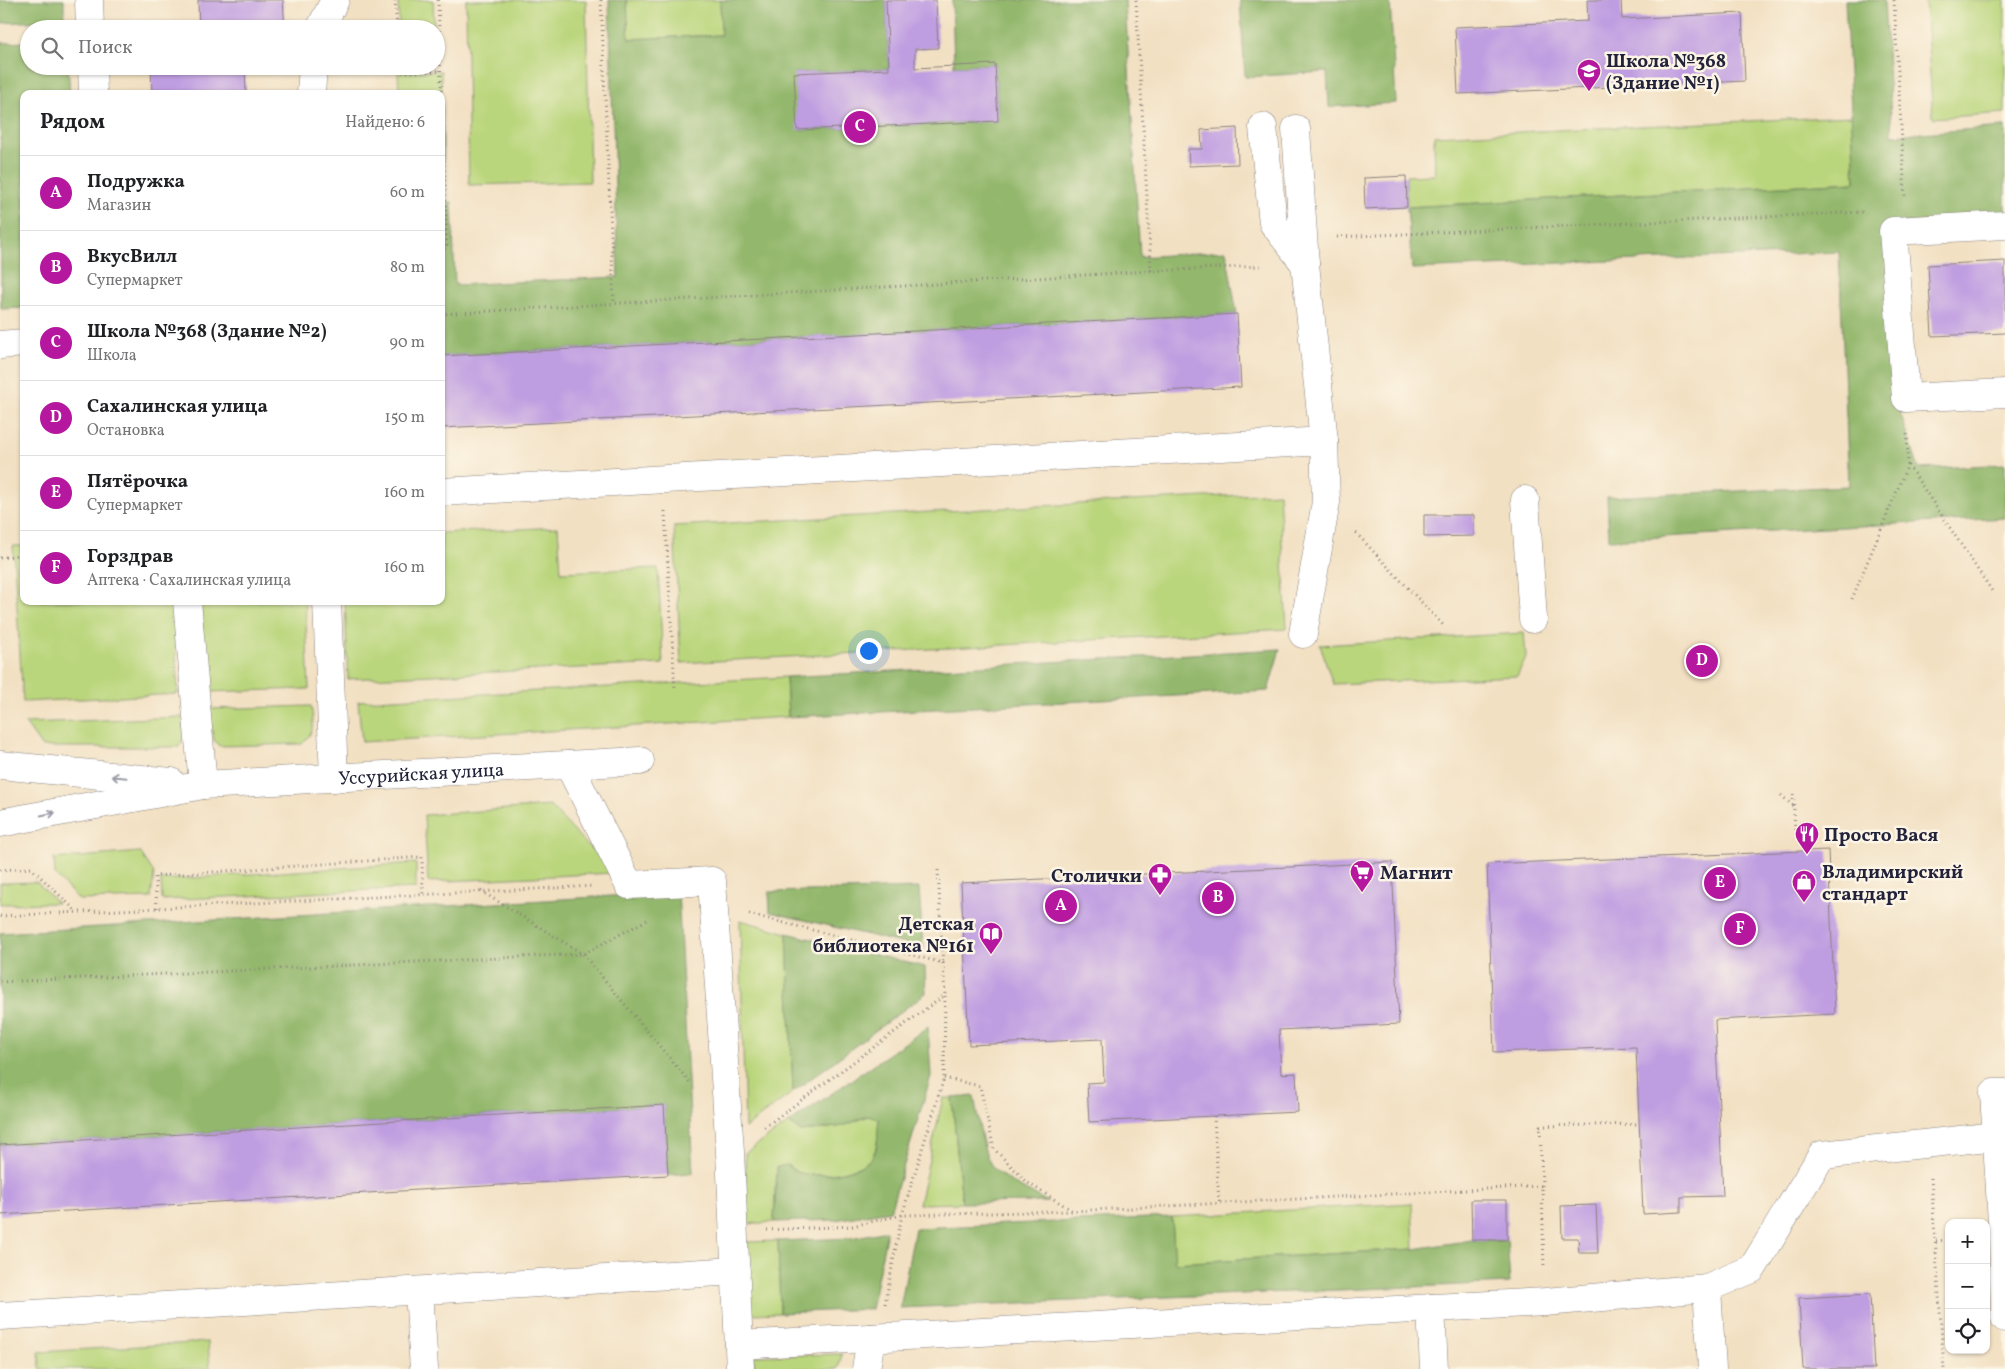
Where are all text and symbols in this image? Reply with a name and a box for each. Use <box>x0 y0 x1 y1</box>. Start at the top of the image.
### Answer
search box <box>20 20 445 75</box>
icon: search <box>38 34 66 62</box>
text: Поиск <box>78 35 132 61</box>
place label: Школа №368 (Здание №1) <box>1606 49 1726 97</box>
school or university icon: Школа №368 (Здание №1) <box>1576 58 1602 92</box>
text: Рядом <box>40 108 105 137</box>
pin: C <box>844 108 876 146</box>
text: Найдено: 6 <box>345 112 425 134</box>
text: Подружка <box>87 169 185 195</box>
text: A <box>50 182 62 204</box>
text: 60 m <box>390 182 425 204</box>
text: Магазин <box>87 195 151 217</box>
text: ВкусВилл <box>87 244 177 270</box>
text: B <box>51 257 61 279</box>
text: 80 m <box>390 257 425 279</box>
text: Супермаркет <box>87 270 183 292</box>
text: Школа №368 (Здание №2) <box>87 319 327 345</box>
text: C <box>51 332 61 354</box>
text: 90 m <box>389 332 425 354</box>
text: Школа <box>87 345 137 367</box>
text: Сахалинская улица <box>87 394 268 420</box>
text: D <box>50 407 62 429</box>
text: 150 m <box>384 407 425 429</box>
text: Остановка <box>87 420 165 442</box>
text: Пятёрочка <box>87 469 188 495</box>
text: E <box>51 482 61 504</box>
text: 160 m <box>384 482 425 504</box>
text: Супермаркет <box>87 495 183 517</box>
text: Горздрав <box>87 544 174 570</box>
text: F <box>51 557 61 579</box>
text: 160 m <box>384 557 425 579</box>
text: Аптека · Сахалинская улица <box>87 570 291 592</box>
your location <box>856 638 882 664</box>
pin: D <box>1686 642 1718 680</box>
street label: Уссурийская улица <box>338 757 505 793</box>
one-way arrow <box>112 772 128 782</box>
one-way arrow <box>40 809 56 818</box>
restaurant icon: Просто Вася <box>1794 821 1820 855</box>
place label: Просто Вася <box>1824 823 1938 849</box>
supermarket icon: Магнит <box>1349 859 1375 893</box>
place label: Владимирский стандарт <box>1822 860 1963 908</box>
place label: Магнит <box>1380 861 1453 887</box>
pharmacy icon: Столички <box>1147 862 1173 896</box>
place label: Столички <box>1051 864 1142 890</box>
pin: E <box>1704 864 1736 902</box>
shop icon: Владимирский стандарт <box>1791 869 1817 903</box>
pin: B <box>1202 879 1234 917</box>
pin: A <box>1045 887 1077 925</box>
pin: F <box>1724 910 1756 948</box>
place label: Детская библиотека №161 <box>813 912 974 960</box>
library icon: Детская библиотека №161 <box>978 921 1004 955</box>
map controls <box>1945 1219 1990 1354</box>
button: + <box>1945 1219 1990 1264</box>
button: − <box>1945 1264 1990 1309</box>
button: locate <box>1945 1309 1990 1354</box>

